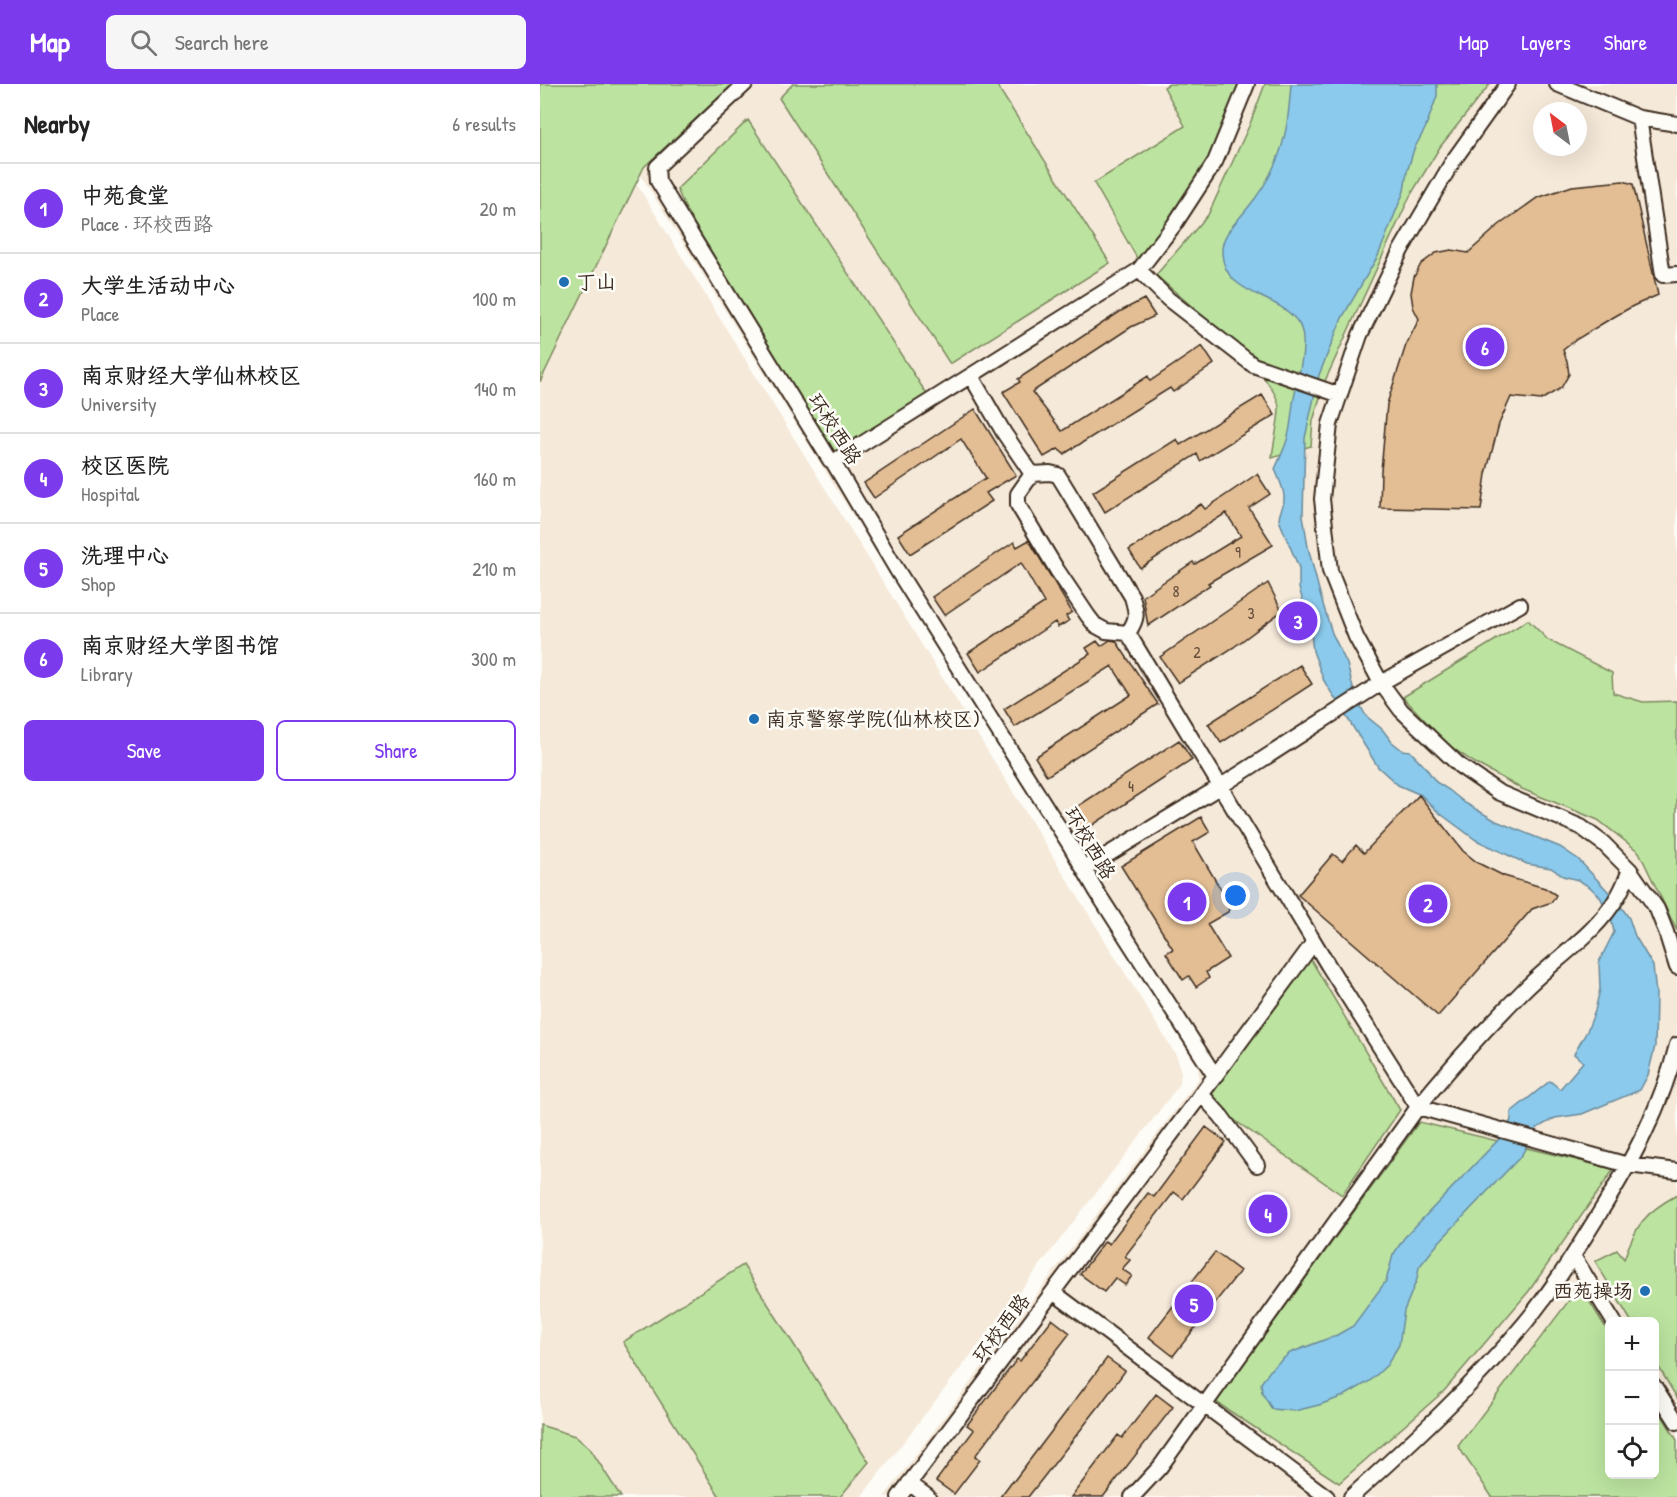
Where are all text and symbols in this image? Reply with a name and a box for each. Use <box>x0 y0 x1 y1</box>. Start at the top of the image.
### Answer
search box <box>106 15 526 69</box>
text: Map <box>30 23 70 61</box>
icon: search <box>127 26 160 59</box>
text: Search here <box>175 27 269 57</box>
text: Map <box>1459 28 1488 57</box>
text: Layers <box>1521 28 1571 57</box>
text: Share <box>1604 28 1647 57</box>
north arrow <box>1533 102 1587 156</box>
text: Nearby <box>24 106 90 141</box>
text: 6 results <box>452 110 516 137</box>
text: 中苑食堂 <box>81 180 169 210</box>
text: 1 <box>40 195 47 222</box>
text: 20 m <box>479 195 516 222</box>
text: Place · 环校西路 <box>81 210 213 237</box>
place label: 丁山 <box>576 268 616 295</box>
text: 大学生活动中心 <box>81 270 235 300</box>
marker: 丁山 <box>557 275 571 289</box>
text: 2 <box>39 285 48 312</box>
text: 100 m <box>473 285 516 312</box>
text: Place <box>81 300 120 327</box>
pin: 6 <box>1466 324 1504 370</box>
text: 南京财经大学仙林校区 <box>81 360 301 390</box>
text: 3 <box>39 375 48 402</box>
text: 140 m <box>474 375 516 402</box>
street label: 环校西路 <box>802 388 869 470</box>
text: University <box>81 390 157 417</box>
text: 校区医院 <box>81 450 169 480</box>
text: 4 <box>40 465 47 492</box>
text: 160 m <box>474 465 516 492</box>
text: Hospital <box>81 480 139 507</box>
text: 洗理中心 <box>81 540 169 570</box>
house number: 9 <box>1235 541 1241 563</box>
text: 5 <box>39 555 48 582</box>
text: 210 m <box>472 555 516 582</box>
text: Shop <box>81 570 115 597</box>
house number: 8 <box>1173 580 1180 602</box>
pin: 3 <box>1278 598 1317 644</box>
house number: 3 <box>1247 602 1255 624</box>
text: 南京财经大学图书馆 <box>81 630 279 660</box>
house number: 2 <box>1193 641 1201 663</box>
text: 6 <box>40 645 47 672</box>
text: 300 m <box>471 645 516 672</box>
text: Library <box>81 660 133 687</box>
place label: 南京警察学院(仙林校区) <box>766 705 980 732</box>
marker: 南京警察学院(仙林校区) <box>747 712 761 726</box>
button: Save <box>24 720 264 781</box>
button: Share <box>276 720 516 781</box>
house number: 4 <box>1128 775 1134 797</box>
street label: 环校西路 <box>1058 802 1123 885</box>
pin: 1 <box>1168 880 1206 924</box>
your location <box>1221 881 1250 910</box>
pin: 2 <box>1408 882 1448 926</box>
pin: 4 <box>1248 1192 1288 1236</box>
place label: 西苑操场 <box>1553 1277 1633 1304</box>
pin: 5 <box>1174 1282 1214 1326</box>
marker: 西苑操场 <box>1638 1284 1652 1298</box>
street label: 环校西路 <box>966 1287 1036 1368</box>
map controls <box>1605 1317 1659 1479</box>
button: + <box>1605 1317 1659 1371</box>
button: − <box>1605 1371 1659 1425</box>
button: locate <box>1605 1425 1659 1479</box>

